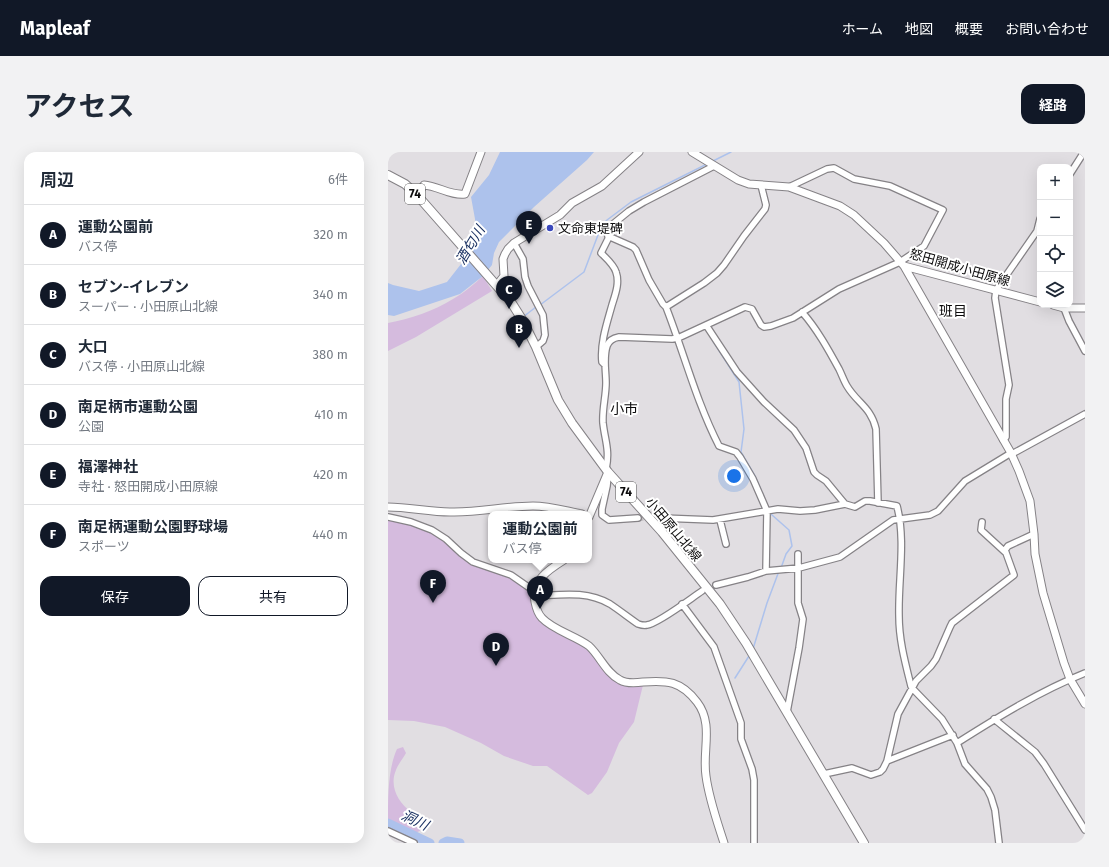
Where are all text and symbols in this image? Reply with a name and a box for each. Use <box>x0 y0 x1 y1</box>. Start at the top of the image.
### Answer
text: Mapleaf <box>20 17 90 40</box>
text: ホーム <box>841 21 883 38</box>
text: 地図 <box>905 21 933 38</box>
text: 概要 <box>955 21 983 38</box>
text: お問い合わせ <box>1005 21 1089 38</box>
button: 経路 <box>1021 84 1085 124</box>
text: アクセス <box>24 90 135 123</box>
map controls <box>1037 164 1073 308</box>
button: + <box>1037 164 1073 200</box>
text: 周辺 <box>40 170 74 191</box>
text: 6件 <box>328 172 348 187</box>
road number: 74 <box>405 184 425 204</box>
button: − <box>1037 200 1073 236</box>
pin: E <box>516 211 542 244</box>
text: 運動公園前 <box>78 218 153 236</box>
water label: 酒匂川 <box>452 221 490 268</box>
place label: 文命東堤碑 <box>558 221 623 236</box>
marker: 文命東堤碑 <box>545 223 555 233</box>
text: A <box>49 227 57 242</box>
text: 320 m <box>313 227 348 242</box>
button: locate <box>1037 236 1073 272</box>
text: バス停 <box>78 239 117 254</box>
street label: 怒田開成小田原線 <box>908 246 1012 289</box>
button: layers <box>1037 272 1073 308</box>
pin: C <box>496 276 522 309</box>
text: セブン-イレブン <box>78 278 189 296</box>
text: B <box>49 287 57 302</box>
text: 340 m <box>313 287 348 302</box>
text: スーパー · 小田原山北線 <box>78 299 218 314</box>
district label: 班目 <box>939 303 967 320</box>
pin: B <box>506 315 532 348</box>
text: 大口 <box>78 338 108 356</box>
text: C <box>49 347 57 362</box>
text: 380 m <box>313 347 348 362</box>
text: バス停 · 小田原山北線 <box>78 359 205 374</box>
text: 南足柄市運動公園 <box>78 398 198 416</box>
district label: 小市 <box>610 401 638 418</box>
text: D <box>49 407 57 422</box>
text: 410 m <box>314 407 348 422</box>
text: 公園 <box>78 419 104 434</box>
text: 福澤神社 <box>78 458 138 476</box>
your location <box>724 466 744 486</box>
text: E <box>50 467 56 482</box>
text: 420 m <box>313 467 348 482</box>
text: 寺社 · 怒田開成小田原線 <box>78 479 218 494</box>
road number: 74 <box>616 482 636 502</box>
street label: 小田原山北線 <box>643 495 704 564</box>
popup <box>488 511 592 563</box>
text: 南足柄運動公園野球場 <box>78 518 228 536</box>
text: 運動公園前 <box>502 520 578 538</box>
text: F <box>50 527 56 542</box>
text: 440 m <box>312 527 348 542</box>
text: スポーツ <box>78 539 130 554</box>
text: バス停 <box>502 541 542 556</box>
pin: F <box>420 570 446 603</box>
button: 保存 <box>40 576 190 616</box>
button: 共有 <box>198 576 348 616</box>
pin: A <box>527 576 553 609</box>
pin: D <box>483 633 509 666</box>
water label: 洞川 <box>399 807 433 835</box>

